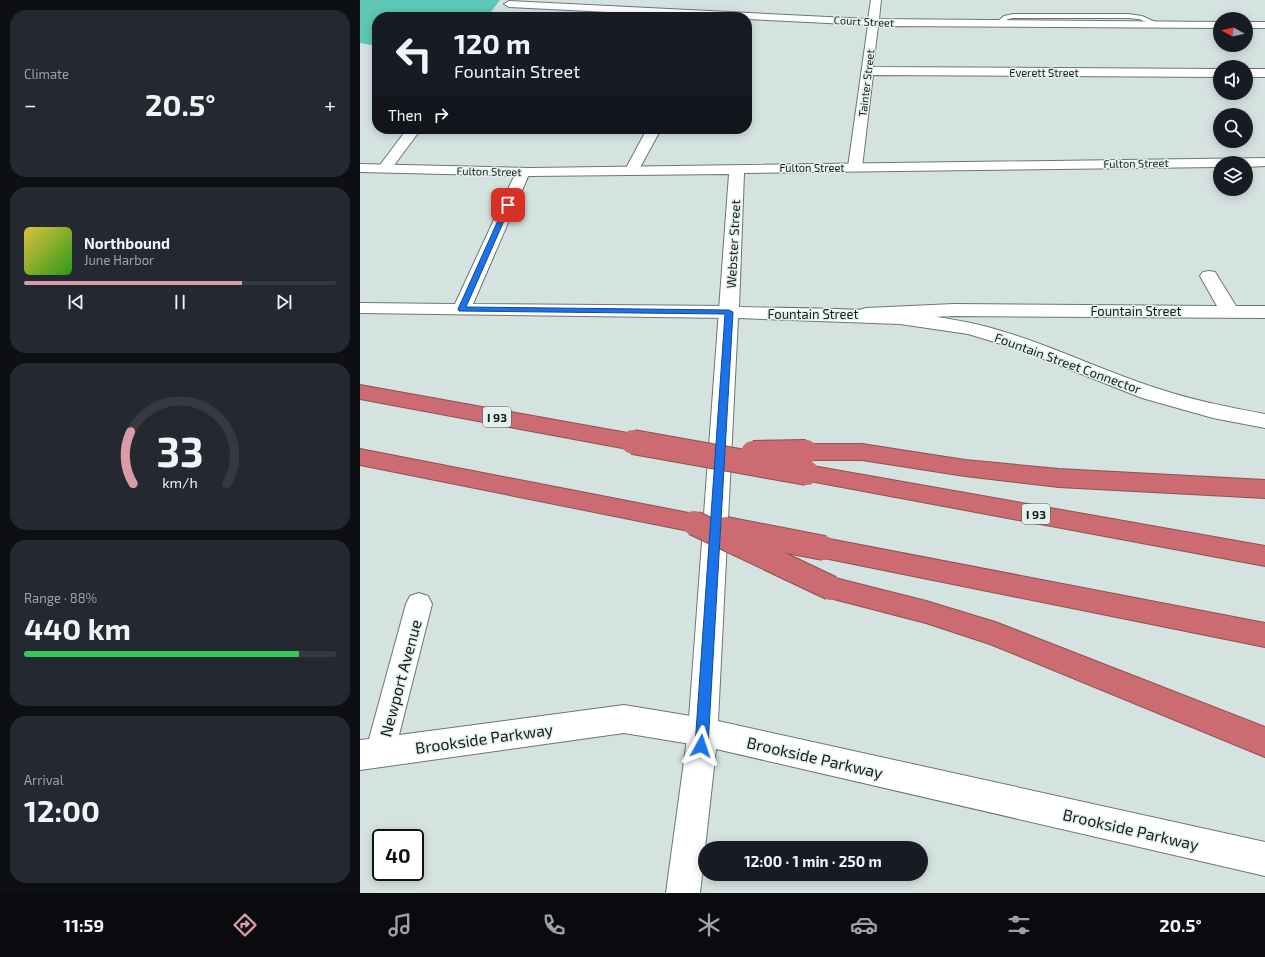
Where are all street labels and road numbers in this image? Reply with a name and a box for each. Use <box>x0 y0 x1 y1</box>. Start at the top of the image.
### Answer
street label: Court Street <box>833 13 895 29</box>
street label: Tainter Street <box>855 49 877 117</box>
street label: Everett Street <box>1009 66 1079 79</box>
street label: Fulton Street <box>1103 156 1169 170</box>
street label: Fulton Street <box>779 161 845 174</box>
street label: Fulton Street <box>456 164 522 178</box>
street label: Webster Street <box>723 199 743 289</box>
street label: Fountain Street <box>1090 303 1182 319</box>
street label: Fountain Street <box>767 306 859 322</box>
street label: Fountain Street Connector <box>993 329 1143 397</box>
road number: I 93 <box>483 407 511 427</box>
road number: I 93 <box>1022 504 1050 524</box>
street label: Newport Avenue <box>375 617 425 739</box>
street label: Brookside Parkway <box>414 719 555 757</box>
street label: Brookside Parkway <box>745 732 885 782</box>
street label: Brookside Parkway <box>1061 804 1201 854</box>

